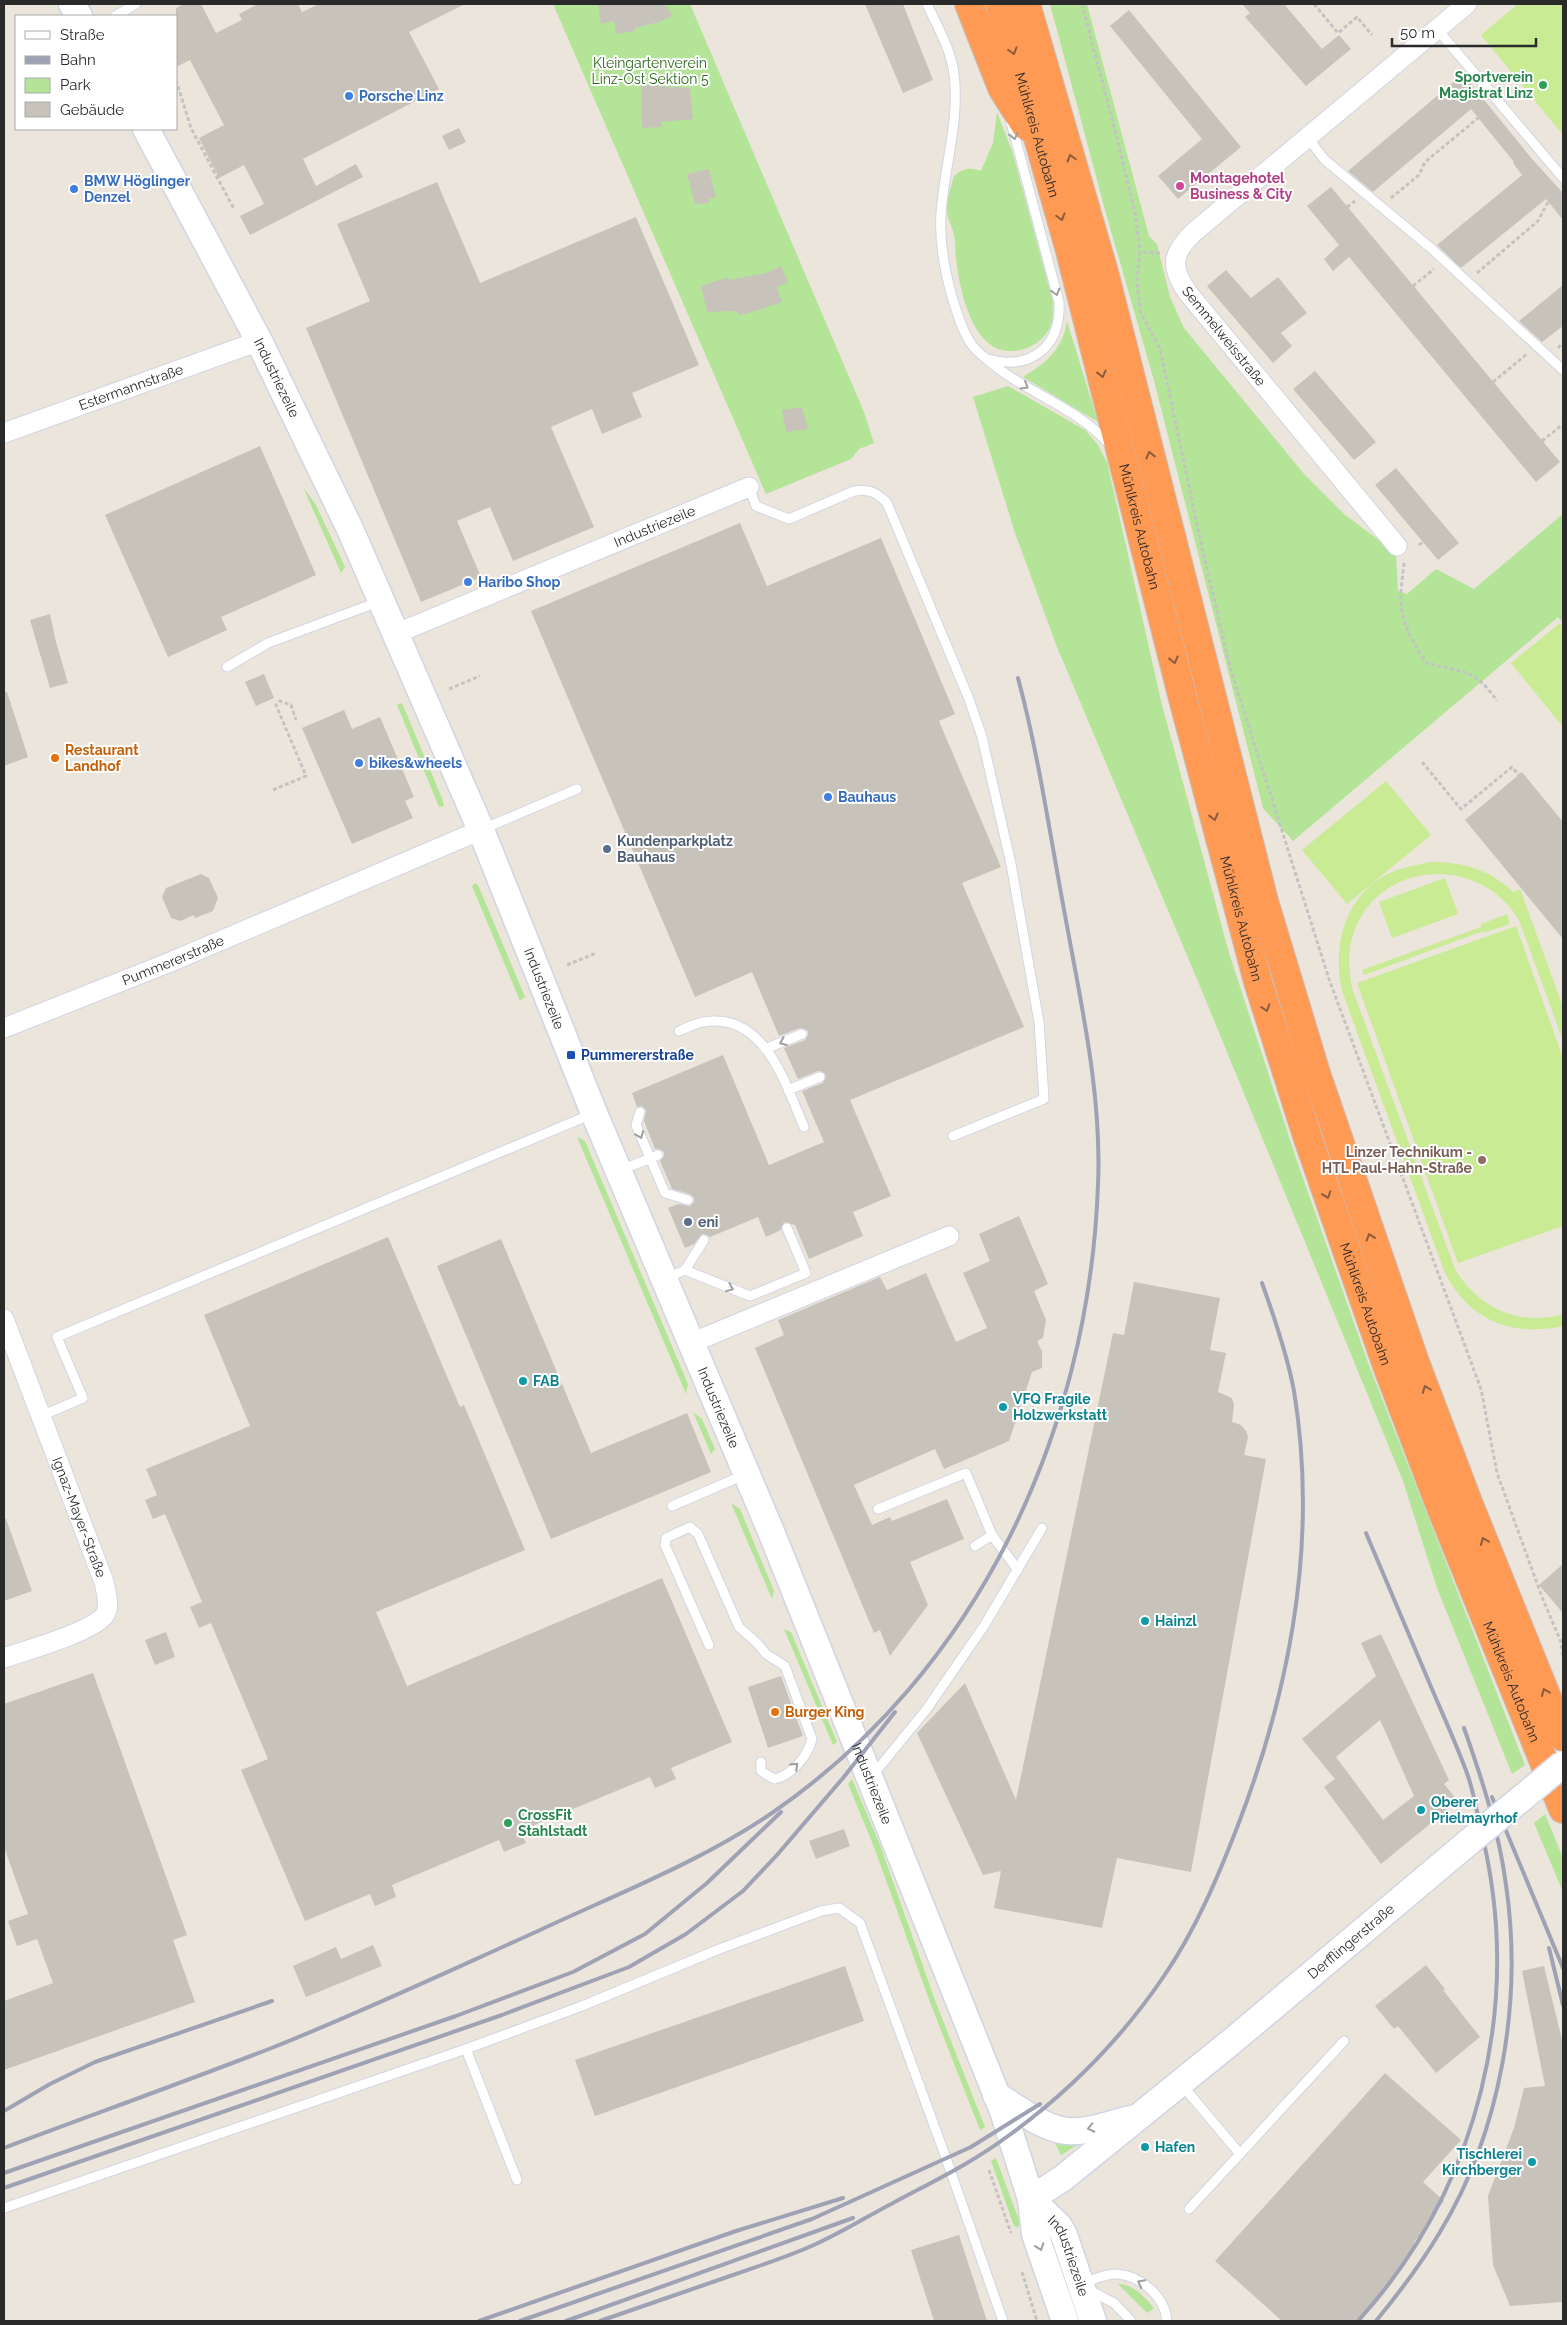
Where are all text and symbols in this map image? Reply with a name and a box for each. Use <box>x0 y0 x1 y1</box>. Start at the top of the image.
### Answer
legend <box>15 15 178 130</box>
scale bar <box>1392 15 1536 47</box>
text: 50 m <box>1400 24 1435 42</box>
text: Straße <box>60 26 105 44</box>
one-way arrow <box>1008 46 1018 54</box>
text: Bahn <box>60 51 96 69</box>
park label: Kleingartenverein Linz-Ost Sektion 5 <box>591 55 709 87</box>
place label: Sportverein Magistrat Linz <box>1439 69 1533 101</box>
street label: Mühlkreis Autobahn <box>1012 71 1062 199</box>
text: Park <box>60 76 91 94</box>
marker: Sportverein Magistrat Linz <box>1537 79 1549 91</box>
place label: Porsche Linz <box>359 88 444 104</box>
marker: Porsche Linz <box>343 90 355 102</box>
text: Gebäude <box>60 101 124 119</box>
one-way arrow <box>1009 131 1019 139</box>
one-way arrow <box>1066 154 1076 162</box>
place label: Montagehotel Business & City <box>1190 170 1293 202</box>
place label: BMW Höglinger Denzel <box>84 173 191 205</box>
marker: Montagehotel Business & City <box>1174 180 1186 192</box>
marker: BMW Höglinger Denzel <box>68 183 80 195</box>
one-way arrow <box>1055 212 1066 221</box>
street label: Semmelweisstraße <box>1179 283 1269 389</box>
one-way arrow <box>1051 288 1061 296</box>
street label: Industriezeile <box>251 335 303 420</box>
street label: Estermannstraße <box>77 361 185 413</box>
one-way arrow <box>1096 370 1107 379</box>
one-way arrow <box>1020 380 1029 390</box>
one-way arrow <box>1145 452 1155 460</box>
street label: Mühlkreis Autobahn <box>1116 462 1163 591</box>
street label: Industriezeile <box>612 502 697 550</box>
place label: Haribo Shop <box>478 574 561 590</box>
marker: Haribo Shop <box>462 576 474 588</box>
one-way arrow <box>1168 655 1179 664</box>
place label: Restaurant Landhof <box>65 742 139 774</box>
marker: Restaurant Landhof <box>49 752 61 764</box>
place label: bikes&wheels <box>369 755 462 771</box>
marker: bikes&wheels <box>353 757 365 769</box>
place label: Bauhaus <box>838 789 896 805</box>
marker: Bauhaus <box>822 791 834 803</box>
one-way arrow <box>1208 813 1219 822</box>
place label: Kundenparkplatz Bauhaus <box>617 833 733 865</box>
marker: Kundenparkplatz Bauhaus <box>601 843 613 855</box>
street label: Mühlkreis Autobahn <box>1217 854 1265 983</box>
street label: Pummererstraße <box>120 932 226 988</box>
street label: Industriezeile <box>521 945 568 1032</box>
one-way arrow <box>1261 1003 1271 1011</box>
one-way arrow <box>779 1035 788 1046</box>
place label: Pummererstraße <box>581 1047 694 1063</box>
marker: Pummererstraße <box>565 1049 577 1061</box>
one-way arrow <box>635 1131 645 1139</box>
place label: Linzer Technikum - HTL Paul-Hahn-Straße <box>1322 1144 1473 1176</box>
marker: Linzer Technikum - HTL Paul-Hahn-Straße <box>1476 1154 1488 1166</box>
one-way arrow <box>1321 1191 1331 1199</box>
place label: eni <box>698 1214 718 1230</box>
marker: eni <box>682 1216 694 1228</box>
one-way arrow <box>1366 1233 1376 1241</box>
street label: Mühlkreis Autobahn <box>1337 1240 1394 1368</box>
one-way arrow <box>725 1282 734 1293</box>
street label: Industriezeile <box>694 1365 743 1451</box>
place label: FAB <box>533 1373 560 1389</box>
marker: FAB <box>517 1375 529 1387</box>
one-way arrow <box>1422 1386 1432 1394</box>
place label: VFQ Fragile Holzwerkstatt <box>1013 1391 1108 1423</box>
marker: VFQ Fragile Holzwerkstatt <box>997 1401 1009 1413</box>
street label: Ignaz-Mayer-Straße <box>49 1455 109 1580</box>
one-way arrow <box>1479 1537 1490 1546</box>
place label: Hainzl <box>1155 1613 1197 1629</box>
marker: Hainzl <box>1139 1615 1151 1627</box>
street label: Mühlkreis Autobahn <box>1480 1619 1543 1745</box>
one-way arrow <box>1540 1688 1551 1697</box>
place label: Burger King <box>785 1704 865 1720</box>
marker: Burger King <box>769 1706 781 1718</box>
street label: Industriezeile <box>848 1741 895 1827</box>
one-way arrow <box>789 1763 798 1772</box>
place label: Oberer Prielmayrhof <box>1431 1794 1518 1826</box>
marker: Oberer Prielmayrhof <box>1415 1804 1427 1816</box>
place label: CrossFit Stahlstadt <box>518 1807 588 1839</box>
marker: CrossFit Stahlstadt <box>502 1817 514 1829</box>
street label: Derfflingerstraße <box>1305 1900 1397 1982</box>
one-way arrow <box>1086 2122 1095 2133</box>
place label: Hafen <box>1155 2139 1195 2155</box>
marker: Hafen <box>1139 2141 1151 2153</box>
place label: Tischlerei Kirchberger <box>1442 2146 1523 2178</box>
marker: Tischlerei Kirchberger <box>1526 2156 1538 2168</box>
street label: Industriezeile <box>1045 2212 1092 2298</box>
one-way arrow <box>1034 2242 1044 2251</box>
one-way arrow <box>1137 2279 1146 2289</box>

